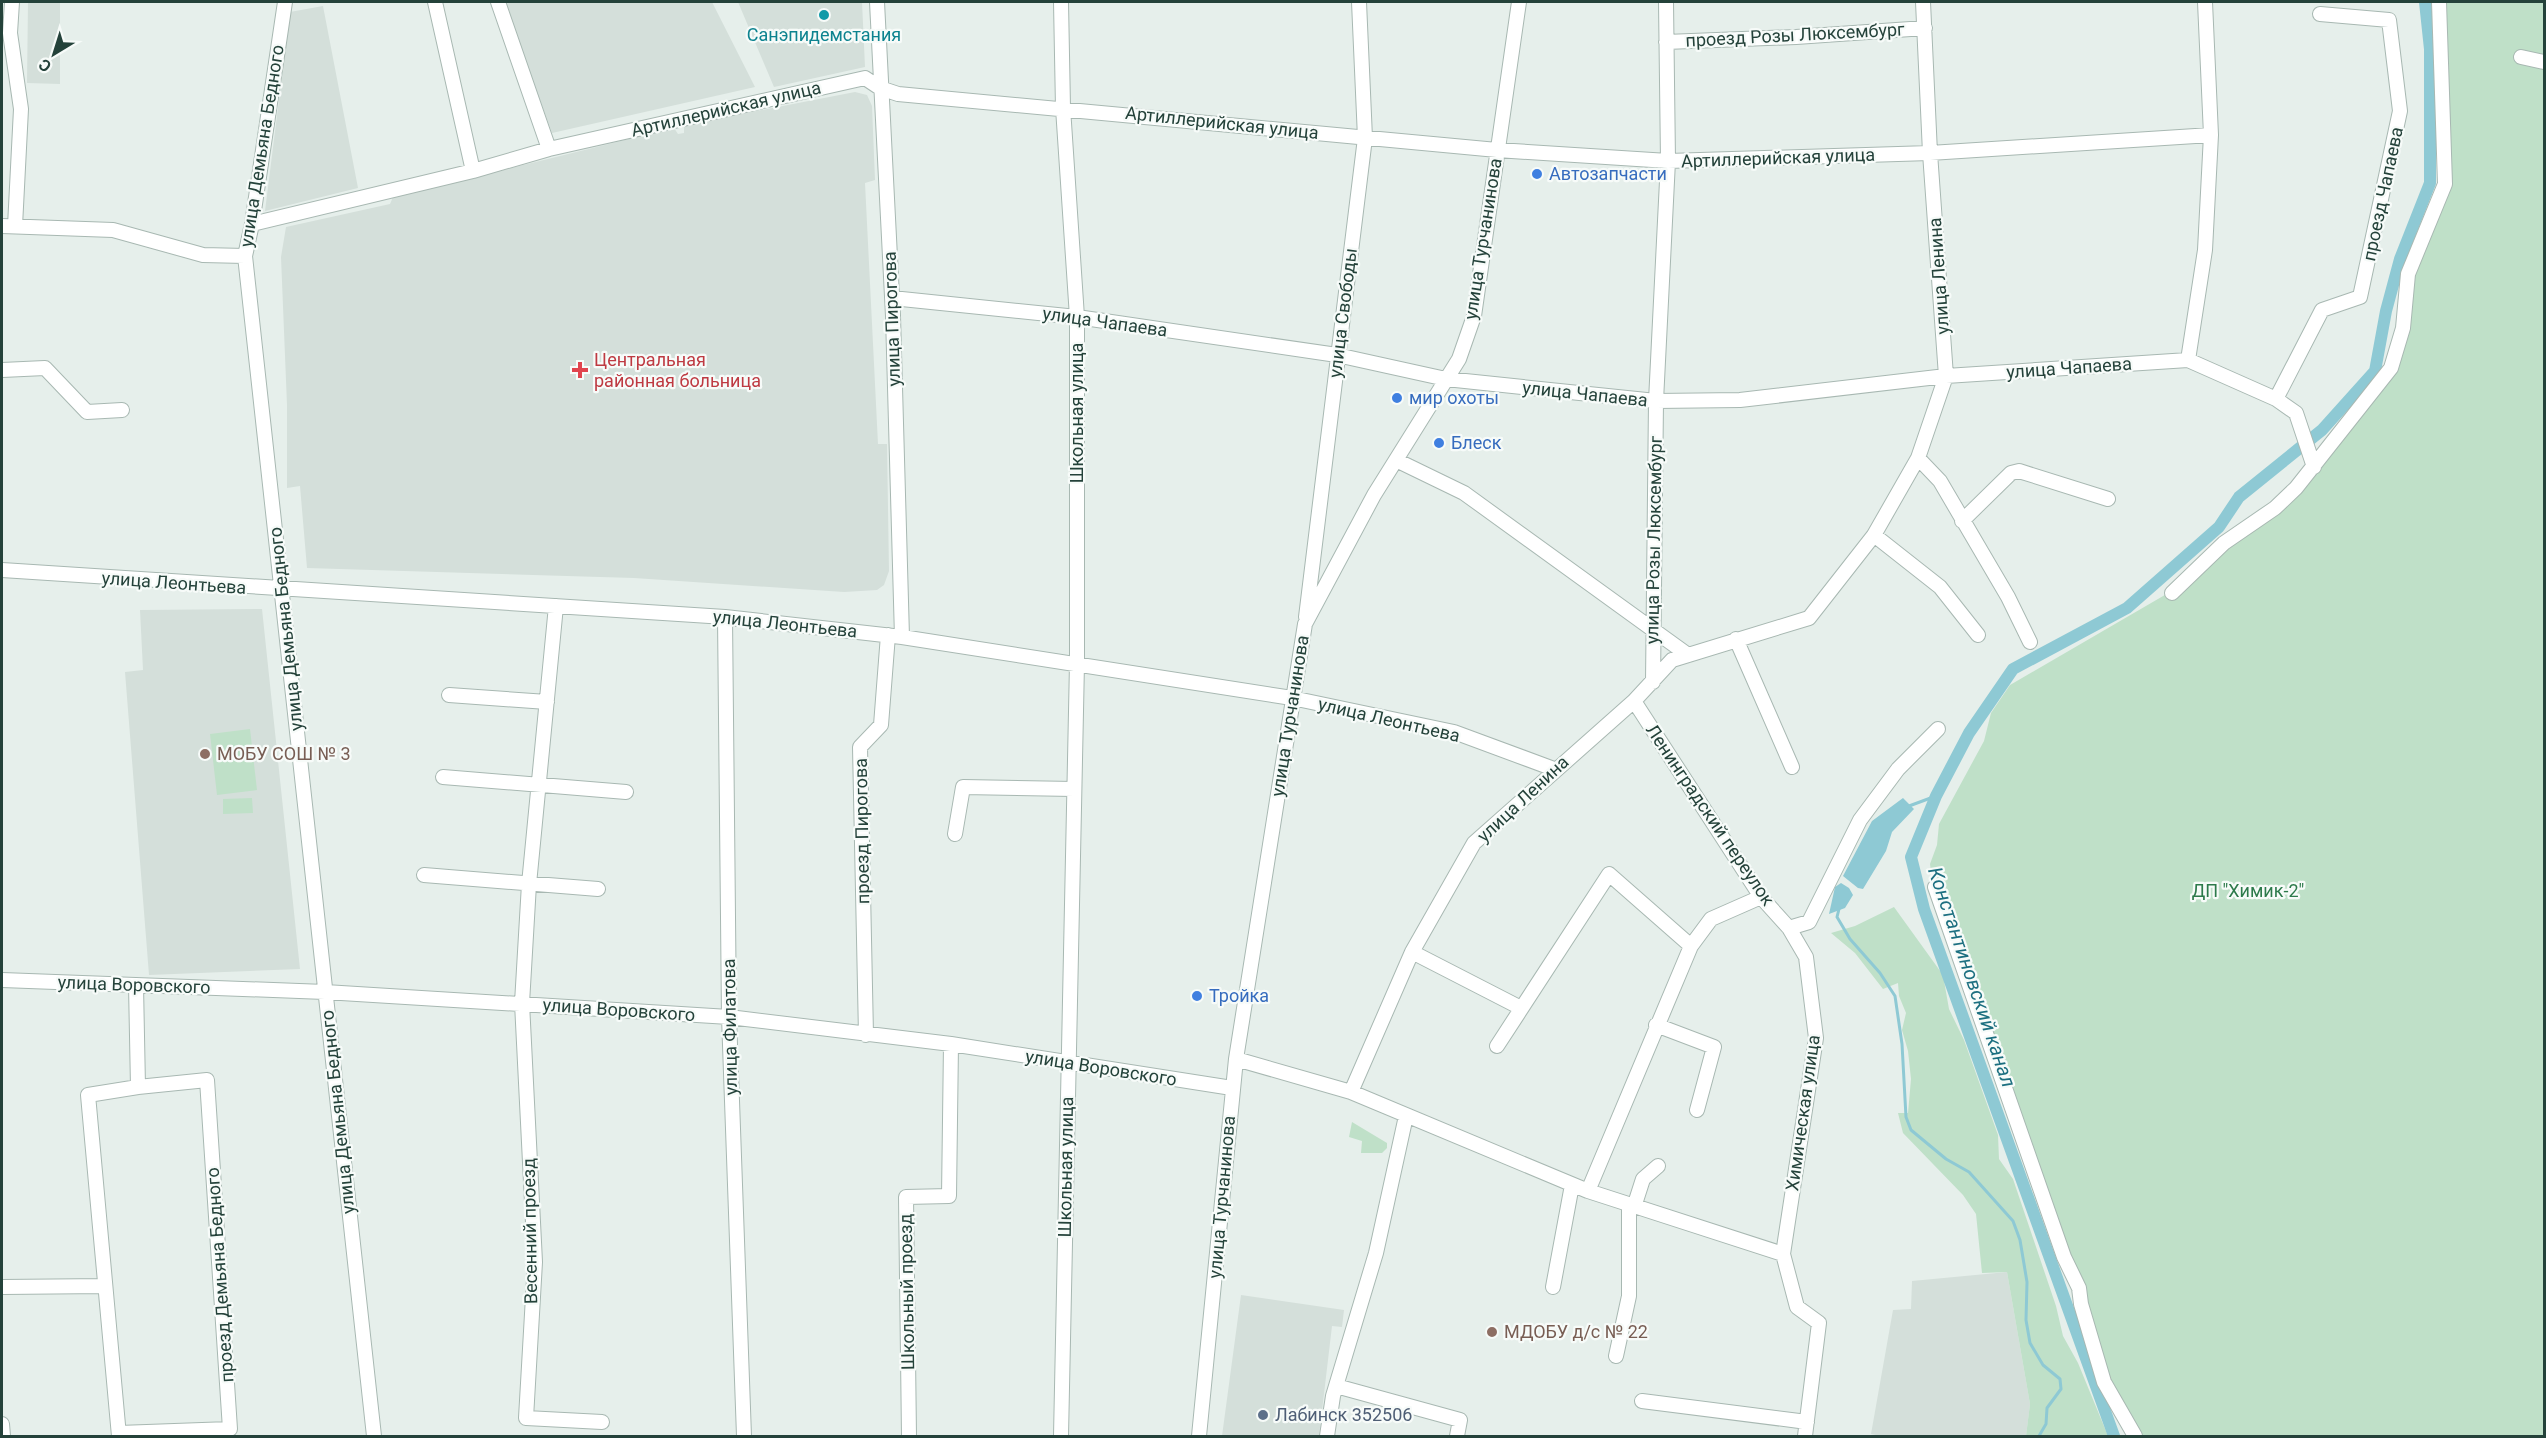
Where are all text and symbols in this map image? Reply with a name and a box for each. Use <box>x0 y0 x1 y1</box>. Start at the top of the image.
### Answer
marker: Санэпидемстания <box>817 8 831 22</box>
street label: проезд Розы Люксембург <box>1685 18 1905 51</box>
north arrow <box>24 24 84 84</box>
place label: Санэпидемстания <box>747 24 901 45</box>
street label: улица Демьяна Бедного <box>235 43 288 249</box>
text: С <box>35 55 55 76</box>
street label: Артиллерийская улица <box>629 76 823 141</box>
street label: Артиллерийская улица <box>1124 102 1320 143</box>
street label: проезд Чапаева <box>2358 125 2407 263</box>
street label: Артиллерийская улица <box>1681 144 1875 171</box>
street label: улица Турчанинова <box>1459 157 1506 321</box>
place label: Автозапчасти <box>1549 163 1667 184</box>
marker: Автозапчасти <box>1530 167 1544 181</box>
street label: улица Ленина <box>1924 217 1953 335</box>
street label: улица Свободы <box>1324 247 1361 379</box>
street label: улица Пирогова <box>879 251 904 387</box>
street label: улица Чапаева <box>1041 302 1169 341</box>
street label: Школьная улица <box>1066 343 1087 483</box>
place label: Центральная районная больница <box>594 349 761 391</box>
street label: улица Чапаева <box>2005 353 2132 382</box>
marker: Центральная районная больница <box>571 361 589 379</box>
street label: улица Чапаева <box>1521 376 1649 411</box>
place label: мир охоты <box>1409 387 1499 408</box>
marker: мир охоты <box>1390 391 1404 405</box>
place label: Блеск <box>1451 432 1502 453</box>
street label: улица Розы Люксембург <box>1641 435 1666 644</box>
marker: Блеск <box>1432 436 1446 450</box>
street label: улица Демьяна Бедного <box>264 526 307 732</box>
street label: улица Леонтьева <box>101 567 247 598</box>
street label: улица Леонтьева <box>712 605 858 642</box>
street label: улица Турчанинова <box>1266 634 1313 798</box>
street label: улица Леонтьева <box>1316 693 1462 746</box>
street label: Ленинградский переулок <box>1642 720 1779 910</box>
place label: МОБУ СОШ № 3 <box>217 743 351 764</box>
marker: МОБУ СОШ № 3 <box>198 747 212 761</box>
street label: улица Ленина <box>1473 751 1573 846</box>
street label: проезд Пирогова <box>850 758 873 904</box>
water label: Константиновский канал <box>1923 864 2021 1090</box>
park label: ДП "Химик-2" <box>2192 880 2304 901</box>
street label: улица Филатова <box>718 958 741 1096</box>
street label: улица Воровского <box>57 971 211 998</box>
place label: Тройка <box>1209 985 1269 1006</box>
marker: Тройка <box>1190 989 1204 1003</box>
street label: улица Воровского <box>542 994 696 1025</box>
street label: улица Демьяна Бедного <box>316 1009 359 1215</box>
street label: Химическая улица <box>1781 1034 1824 1192</box>
street label: улица Воровского <box>1024 1045 1178 1090</box>
street label: Школьная улица <box>1054 1096 1077 1238</box>
street label: улица Турчанинова <box>1204 1115 1239 1279</box>
street label: Весенний проезд <box>518 1158 541 1304</box>
street label: проезд Демьяна Бедного <box>202 1167 237 1383</box>
street label: Школьный проезд <box>895 1214 918 1370</box>
place label: МДОБУ д/с № 22 <box>1504 1321 1648 1342</box>
marker: МДОБУ д/с № 22 <box>1485 1325 1499 1339</box>
place label: Лабинск 352506 <box>1275 1404 1412 1425</box>
marker: Лабинск 352506 <box>1256 1408 1270 1422</box>

